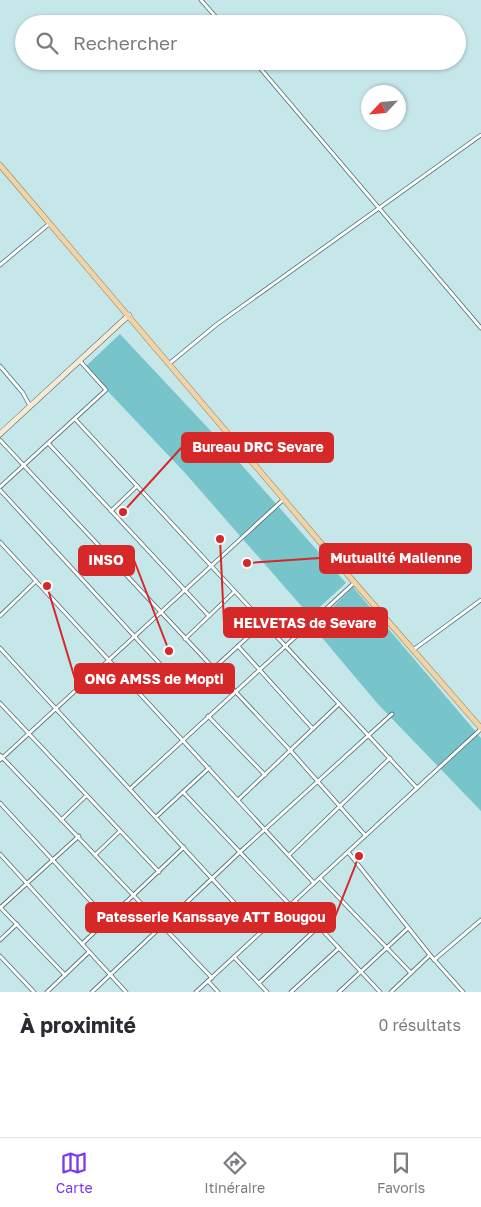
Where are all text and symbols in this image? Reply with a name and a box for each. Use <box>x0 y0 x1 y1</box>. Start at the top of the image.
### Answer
search box <box>15 15 466 70</box>
icon: search <box>33 29 61 57</box>
text: Rechercher <box>73 31 178 54</box>
north arrow <box>361 85 406 130</box>
callout: Bureau DRC Sevare <box>182 433 333 462</box>
text: Bureau DRC Sevare <box>192 438 324 455</box>
callout: Mutualité Malienne <box>320 544 471 573</box>
callout: INSO <box>79 546 134 575</box>
text: Mutualité Malienne <box>330 549 462 566</box>
text: INSO <box>88 551 124 568</box>
callout: HELVETAS de Sevare <box>224 608 387 637</box>
text: HELVETAS de Sevare <box>233 614 377 631</box>
callout: ONG AMSS de Mopti <box>75 664 234 693</box>
text: ONG AMSS de Mopti <box>84 670 224 687</box>
callout: Patesserie Kanssaye ATT Bougou <box>86 903 335 932</box>
text: Patesserie Kanssaye ATT Bougou <box>96 908 326 925</box>
text: À proximité <box>20 1012 136 1038</box>
text: 0 résultats <box>379 1015 461 1035</box>
tab: Carte <box>56 1149 93 1196</box>
tab: Itinéraire <box>204 1149 265 1196</box>
tab: Favoris <box>377 1149 425 1196</box>

